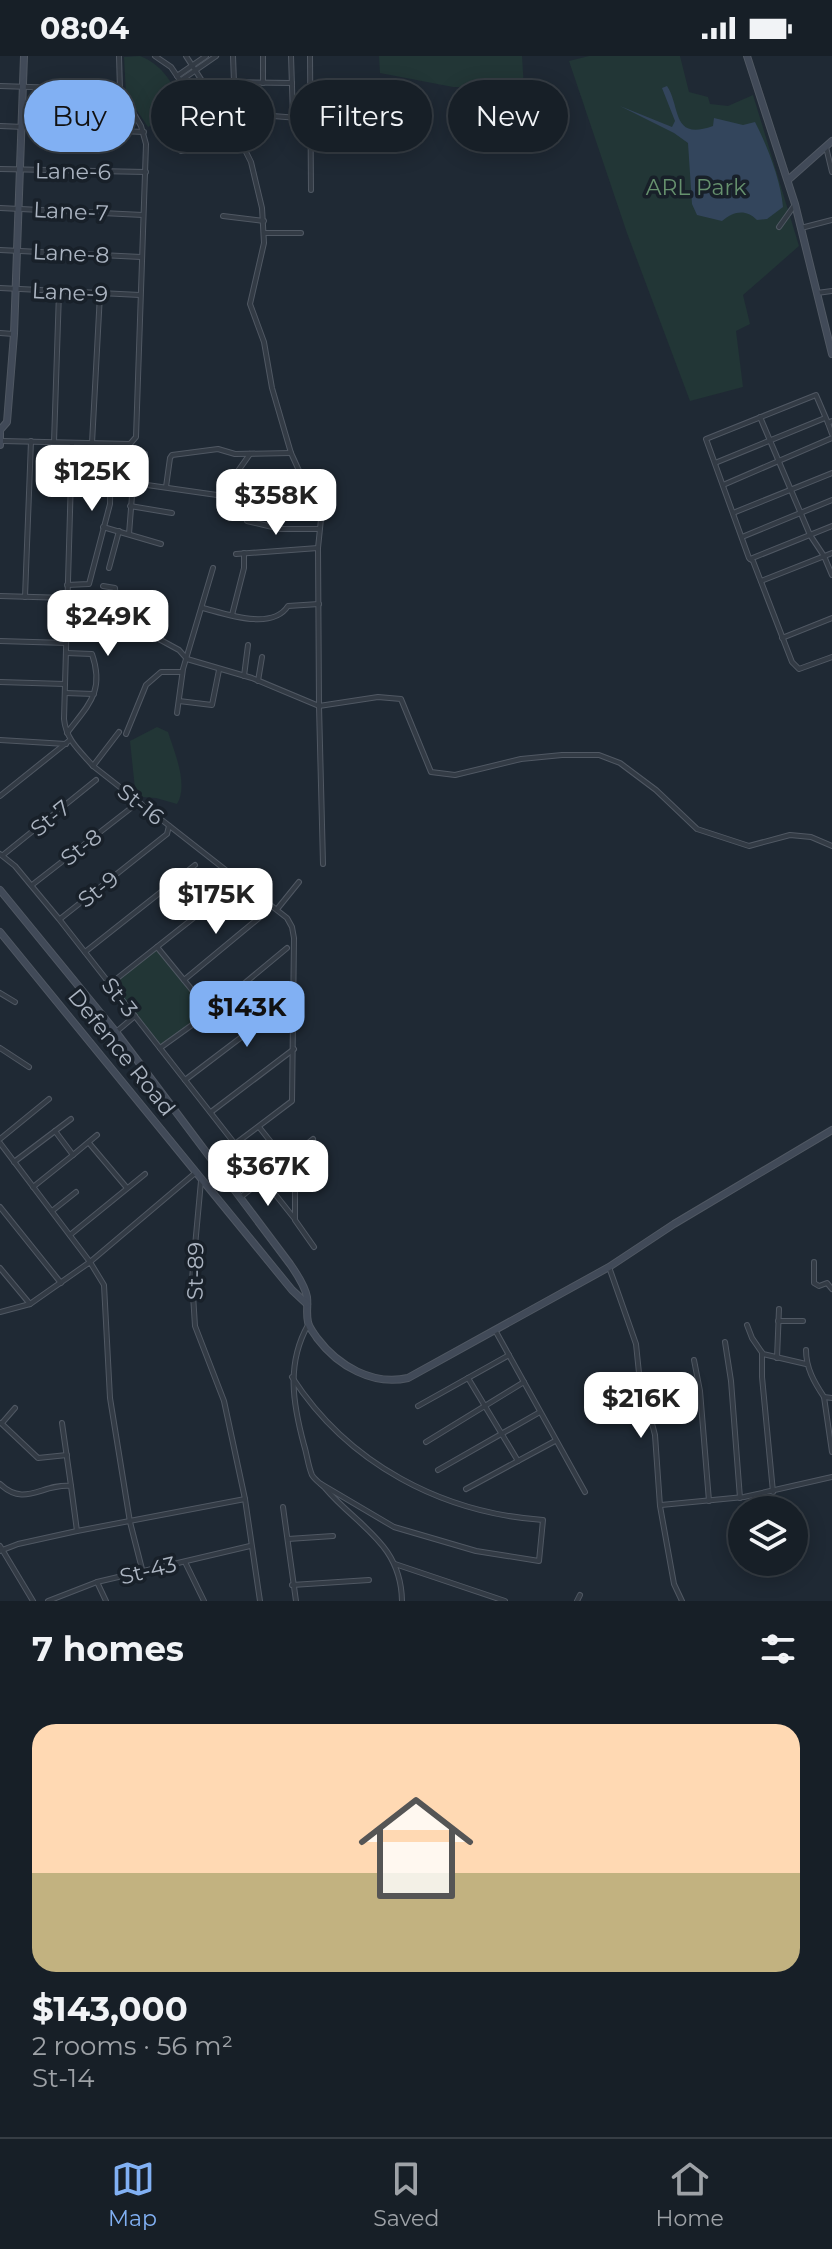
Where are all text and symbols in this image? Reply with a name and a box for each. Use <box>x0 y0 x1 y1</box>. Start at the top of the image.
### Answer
text: 08:04 <box>40 10 129 47</box>
chip: Buy <box>24 80 135 152</box>
chip: Rent <box>151 80 274 152</box>
chip: Filters <box>290 80 432 152</box>
chip: New <box>448 80 568 152</box>
street label: Lane-6 <box>35 157 111 186</box>
park label: ARL Park <box>646 174 747 201</box>
street label: Lane-7 <box>33 196 109 227</box>
street label: Lane-8 <box>32 238 110 269</box>
street label: Lane-9 <box>31 277 109 308</box>
pin: $125K <box>36 445 148 513</box>
text: $125K <box>54 455 130 487</box>
pin: $358K <box>220 469 332 537</box>
text: $358K <box>234 479 318 511</box>
pin: $249K <box>52 590 164 658</box>
text: $249K <box>65 600 151 632</box>
street label: St-16 <box>112 778 169 831</box>
street label: St-7 <box>25 794 76 843</box>
street label: St-8 <box>55 823 107 872</box>
street label: St-9 <box>73 865 124 914</box>
pin: $175K <box>160 868 272 936</box>
text: $175K <box>178 878 254 910</box>
street label: St-3 <box>96 972 143 1022</box>
pin: $143K <box>191 981 303 1049</box>
street label: Defence Road <box>62 983 181 1121</box>
text: $143K <box>208 991 286 1023</box>
pin: $367K <box>212 1140 324 1208</box>
text: $367K <box>226 1150 310 1182</box>
street label: St-89 <box>181 1242 210 1300</box>
pin: $216K <box>585 1372 697 1440</box>
text: $216K <box>602 1382 680 1414</box>
map controls <box>728 1496 808 1576</box>
button: layers <box>728 1496 808 1576</box>
street label: St-43 <box>117 1550 179 1591</box>
icon: filters <box>756 1627 800 1671</box>
text: 7 homes <box>32 1628 184 1670</box>
icon: home <box>344 1776 488 1920</box>
text: $143,000 <box>32 1988 188 2030</box>
text: 2 rooms · 56 m² <box>32 2030 233 2062</box>
text: St-14 <box>32 2062 94 2094</box>
tab: Map <box>108 2157 157 2232</box>
tab: Saved <box>373 2157 439 2232</box>
tab: Home <box>656 2157 724 2232</box>

